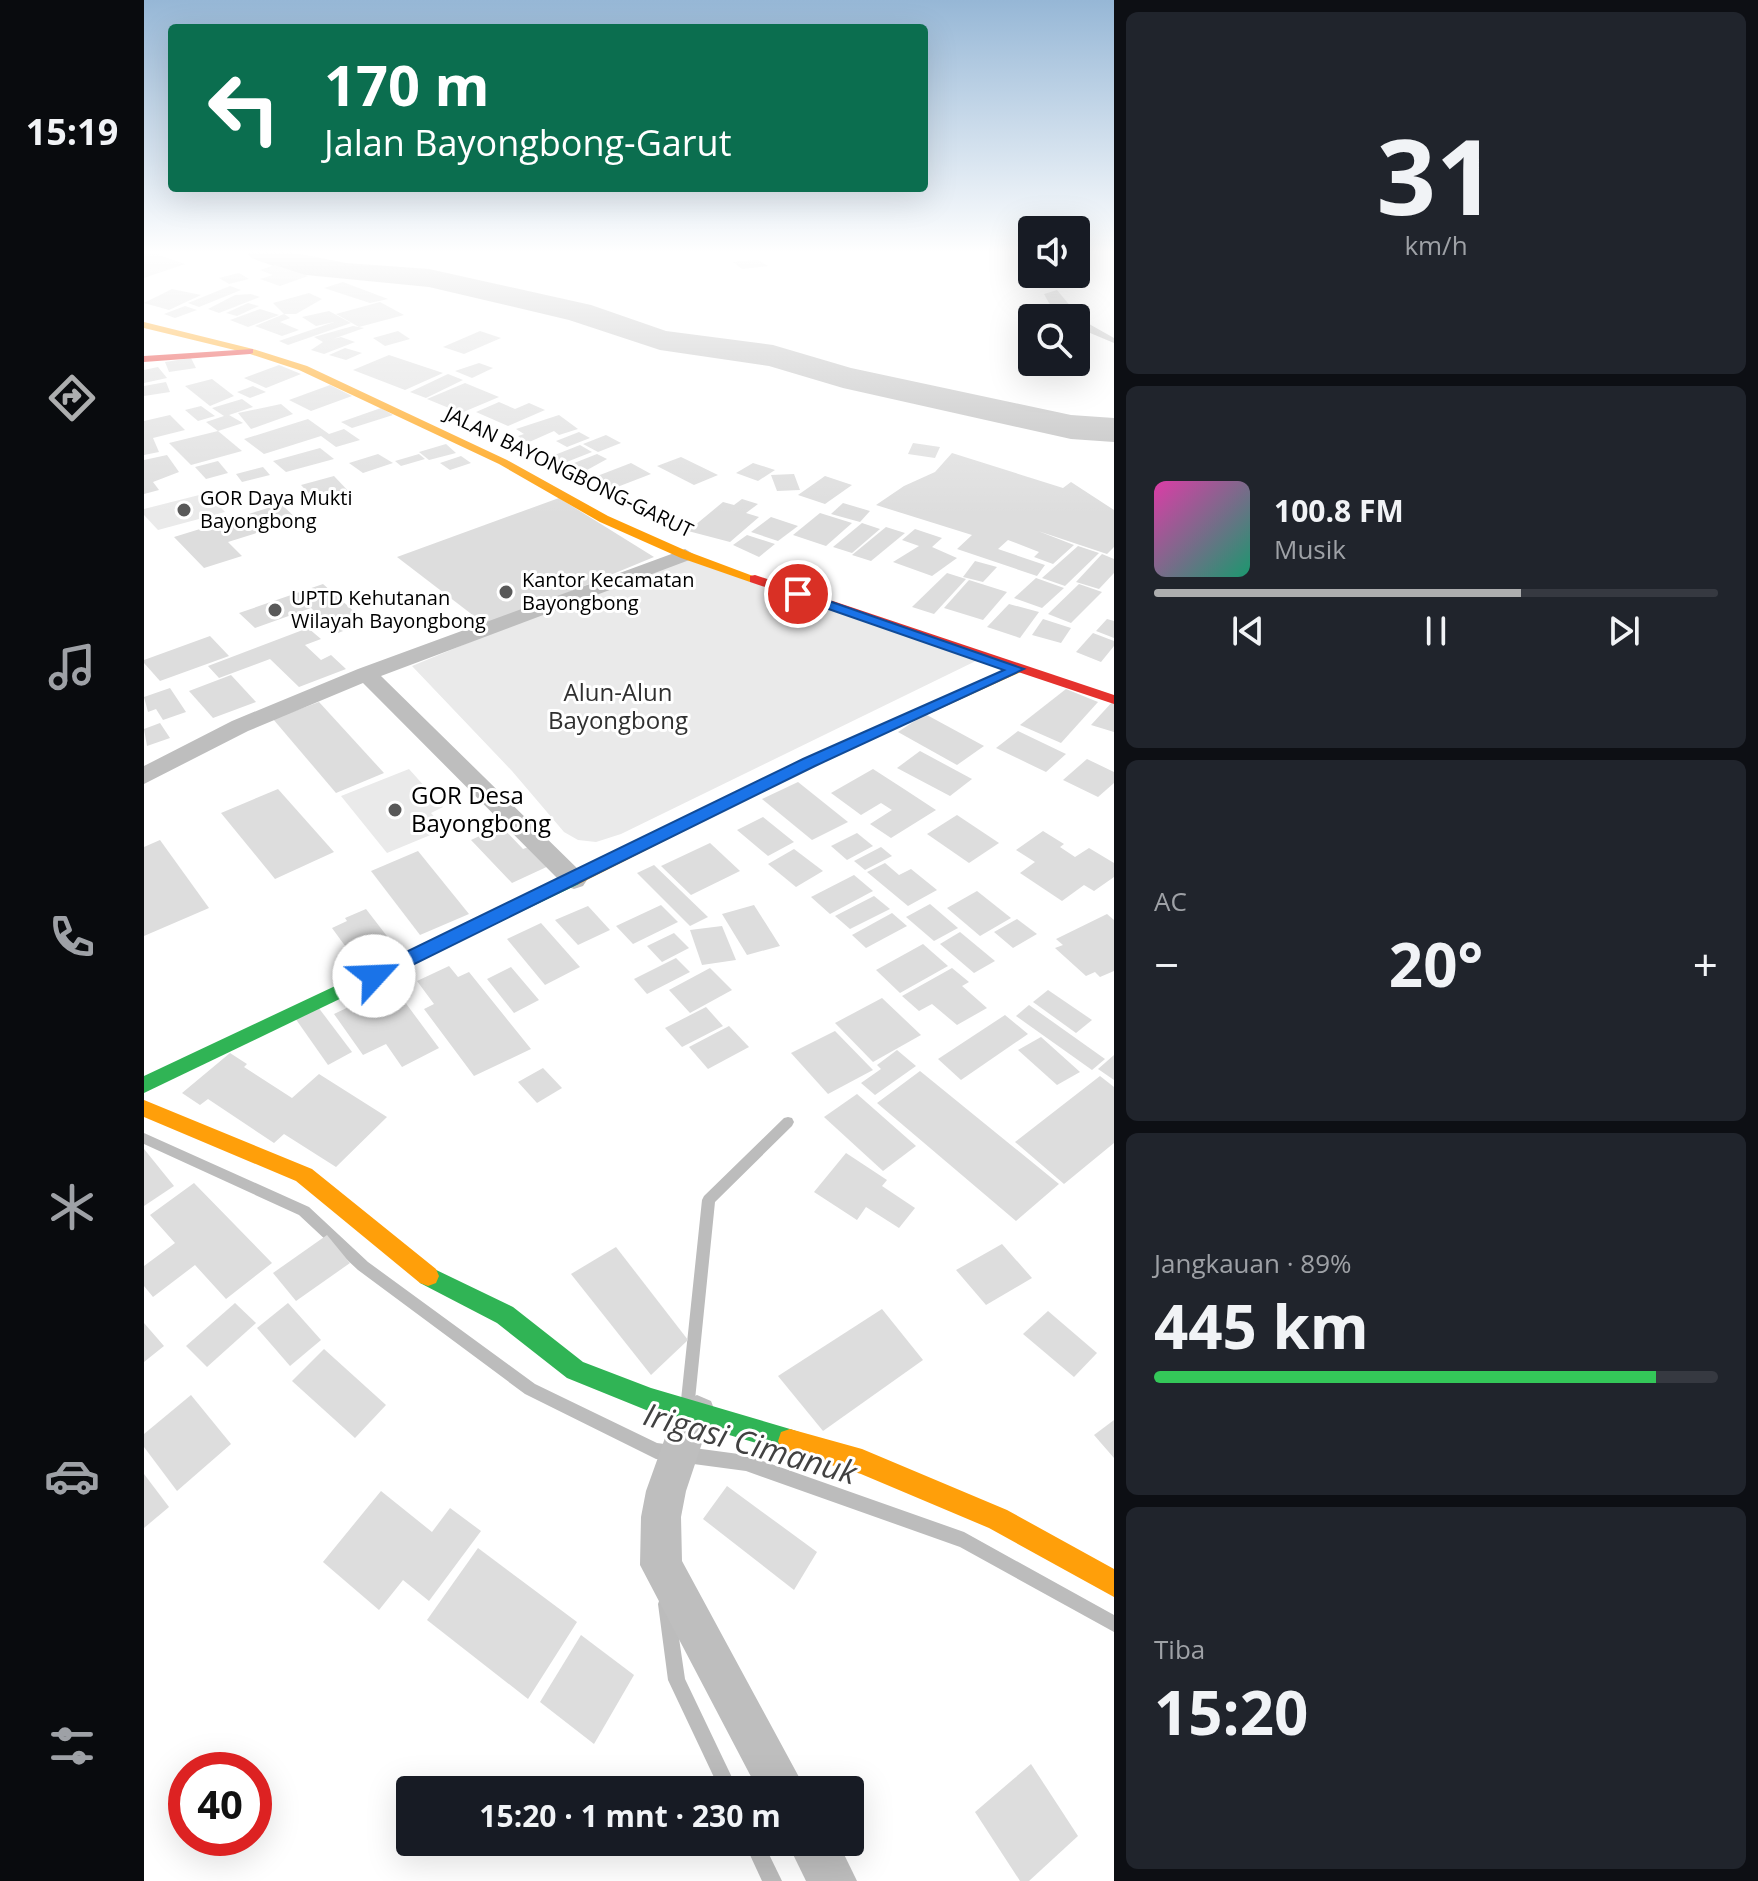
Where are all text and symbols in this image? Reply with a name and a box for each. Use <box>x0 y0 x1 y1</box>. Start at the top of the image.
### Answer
text: 170 m <box>324 46 490 122</box>
icon: left <box>192 56 296 160</box>
text: 31 <box>1377 104 1495 245</box>
text: 15:19 <box>26 107 118 156</box>
text: Jalan Bayongbong-Garut <box>324 118 731 167</box>
map controls <box>1018 216 1090 376</box>
button: sound <box>1018 216 1090 288</box>
text: km/h <box>1404 227 1468 263</box>
button: search <box>1018 304 1090 376</box>
icon: directions <box>44 370 100 426</box>
street label: JALAN BAYONGBONG-GARUT <box>439 399 698 544</box>
place label: GOR Daya Mukti Bayongbong <box>200 484 353 534</box>
text: 100.8 FM <box>1274 490 1404 531</box>
marker: GOR Daya Mukti Bayongbong <box>175 501 193 519</box>
text: Musik <box>1274 531 1346 567</box>
pin <box>764 560 832 628</box>
place label: Kantor Kecamatan Bayongbong <box>522 566 694 616</box>
icon: arrive <box>776 572 820 616</box>
marker: Kantor Kecamatan Bayongbong <box>497 583 515 601</box>
place label: UPTD Kehutanan Wilayah Bayongbong <box>291 584 486 634</box>
marker: UPTD Kehutanan Wilayah Bayongbong <box>266 601 284 619</box>
icon: previous <box>1226 609 1270 653</box>
icon: pause <box>1414 609 1458 653</box>
icon: next <box>1602 609 1646 653</box>
icon: music <box>44 639 100 695</box>
park label: Alun-Alun Bayongbong <box>548 675 688 736</box>
place label: GOR Desa Bayongbong <box>411 778 551 839</box>
marker: GOR Desa Bayongbong <box>386 801 404 819</box>
text: AC <box>1154 883 1187 919</box>
icon: phone <box>44 909 100 965</box>
text: 20° <box>1389 923 1483 1005</box>
position arrow <box>332 934 416 1018</box>
text: − <box>1154 934 1179 994</box>
text: + <box>1693 934 1718 994</box>
icon: climate <box>44 1179 100 1235</box>
text: Jangkauan · 89% <box>1154 1245 1352 1281</box>
text: 445 km <box>1154 1285 1369 1367</box>
water label: Irigasi Cimanuk <box>639 1392 863 1494</box>
icon: car <box>44 1448 100 1504</box>
text: Tiba <box>1154 1631 1205 1667</box>
text: 15:20 <box>1154 1671 1308 1753</box>
icon: filters <box>44 1718 100 1774</box>
speed limit sign: 40 <box>168 1752 272 1856</box>
text: 15:20 · 1 mnt · 230 m <box>479 1795 781 1836</box>

